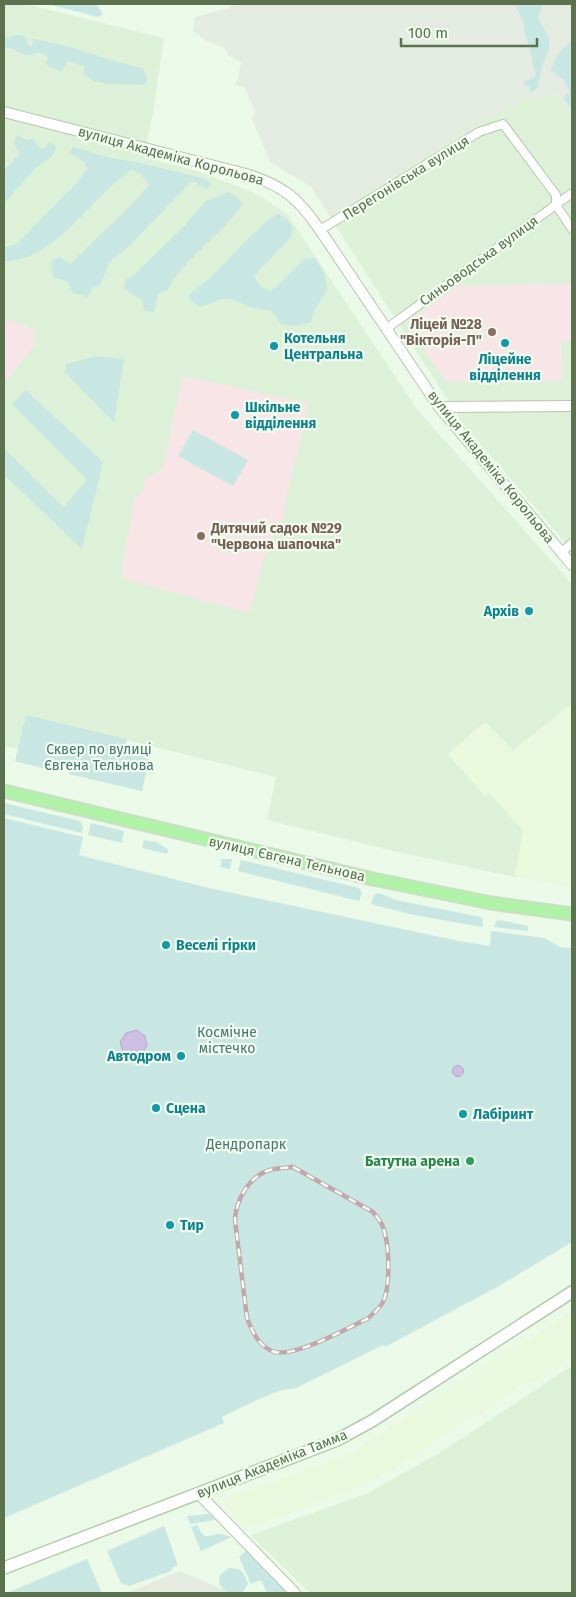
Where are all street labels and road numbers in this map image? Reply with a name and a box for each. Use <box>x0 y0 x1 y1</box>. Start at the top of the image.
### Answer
street label: вулиця Академіка Корольова <box>76 123 266 189</box>
street label: Перегонівська вулиця <box>340 132 472 224</box>
street label: Синьоводська вулиця <box>416 212 542 310</box>
street label: вулиця Академіка Корольова <box>424 387 558 547</box>
street label: вулиця Євгена Тельнова <box>207 833 367 885</box>
street label: вулиця Академіка Тамма <box>194 1426 350 1502</box>

